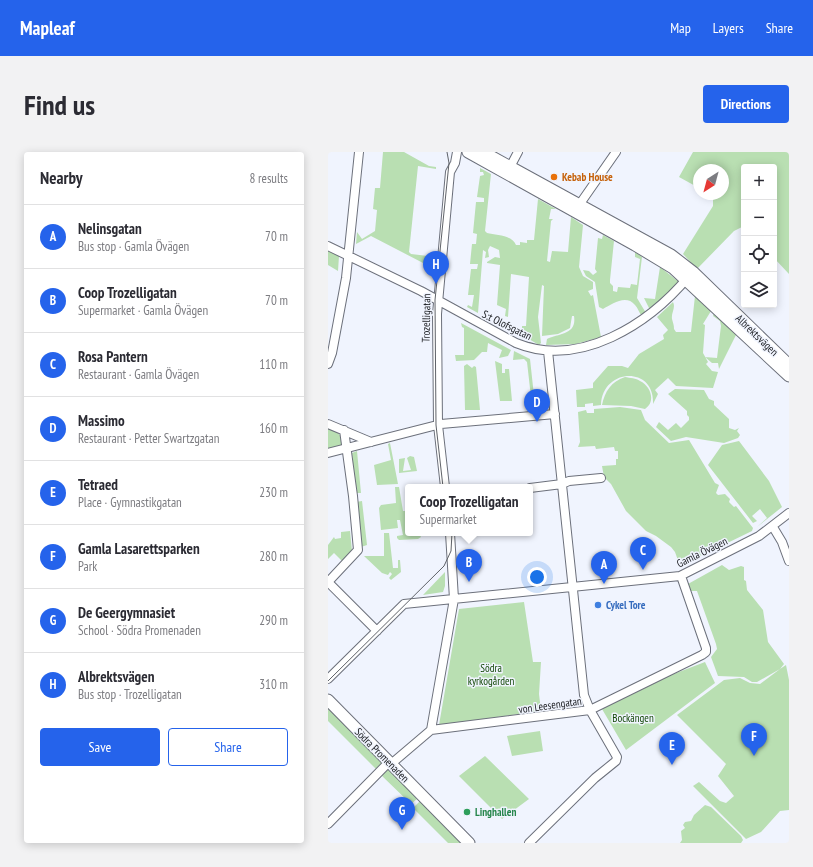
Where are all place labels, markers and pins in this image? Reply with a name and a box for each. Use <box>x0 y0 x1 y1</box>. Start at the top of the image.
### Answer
place label: Kebab House <box>562 170 613 184</box>
marker: Kebab House <box>549 172 559 182</box>
pin: H <box>423 251 449 284</box>
pin: D <box>524 389 550 422</box>
pin: C <box>630 537 656 570</box>
pin: B <box>456 549 482 582</box>
pin: A <box>591 551 617 584</box>
place label: Cykel Tore <box>606 598 646 612</box>
marker: Cykel Tore <box>593 600 603 610</box>
pin: F <box>741 723 767 756</box>
pin: E <box>659 732 685 765</box>
pin: G <box>389 797 415 830</box>
place label: Linghallen <box>475 805 516 819</box>
marker: Linghallen <box>462 807 472 817</box>

